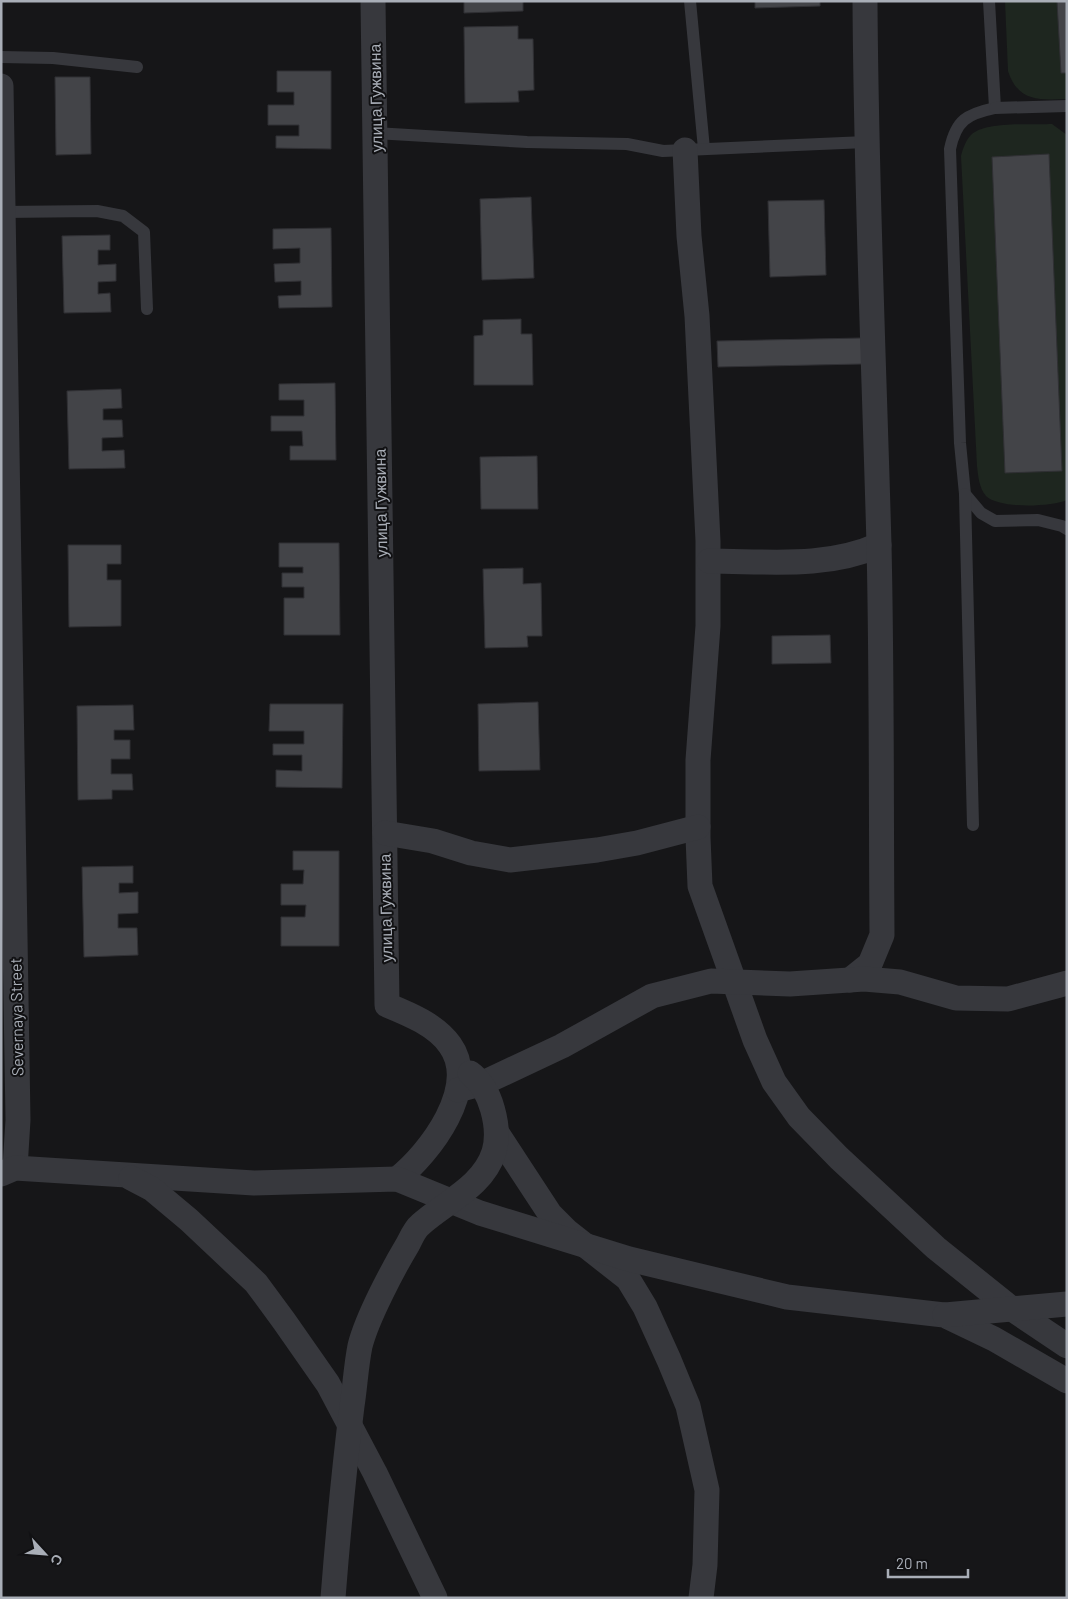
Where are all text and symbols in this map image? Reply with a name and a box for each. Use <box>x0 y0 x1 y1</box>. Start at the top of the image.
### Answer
street label: улица Гужвина <box>365 43 385 153</box>
street label: улица Гужвина <box>370 448 390 558</box>
street label: улица Гужвина <box>375 853 395 963</box>
street label: Severnaya Street <box>5 958 27 1076</box>
north arrow <box>20 1529 70 1579</box>
scale bar <box>888 1546 968 1578</box>
text: С <box>47 1552 67 1568</box>
text: 20 m <box>896 1554 928 1572</box>

